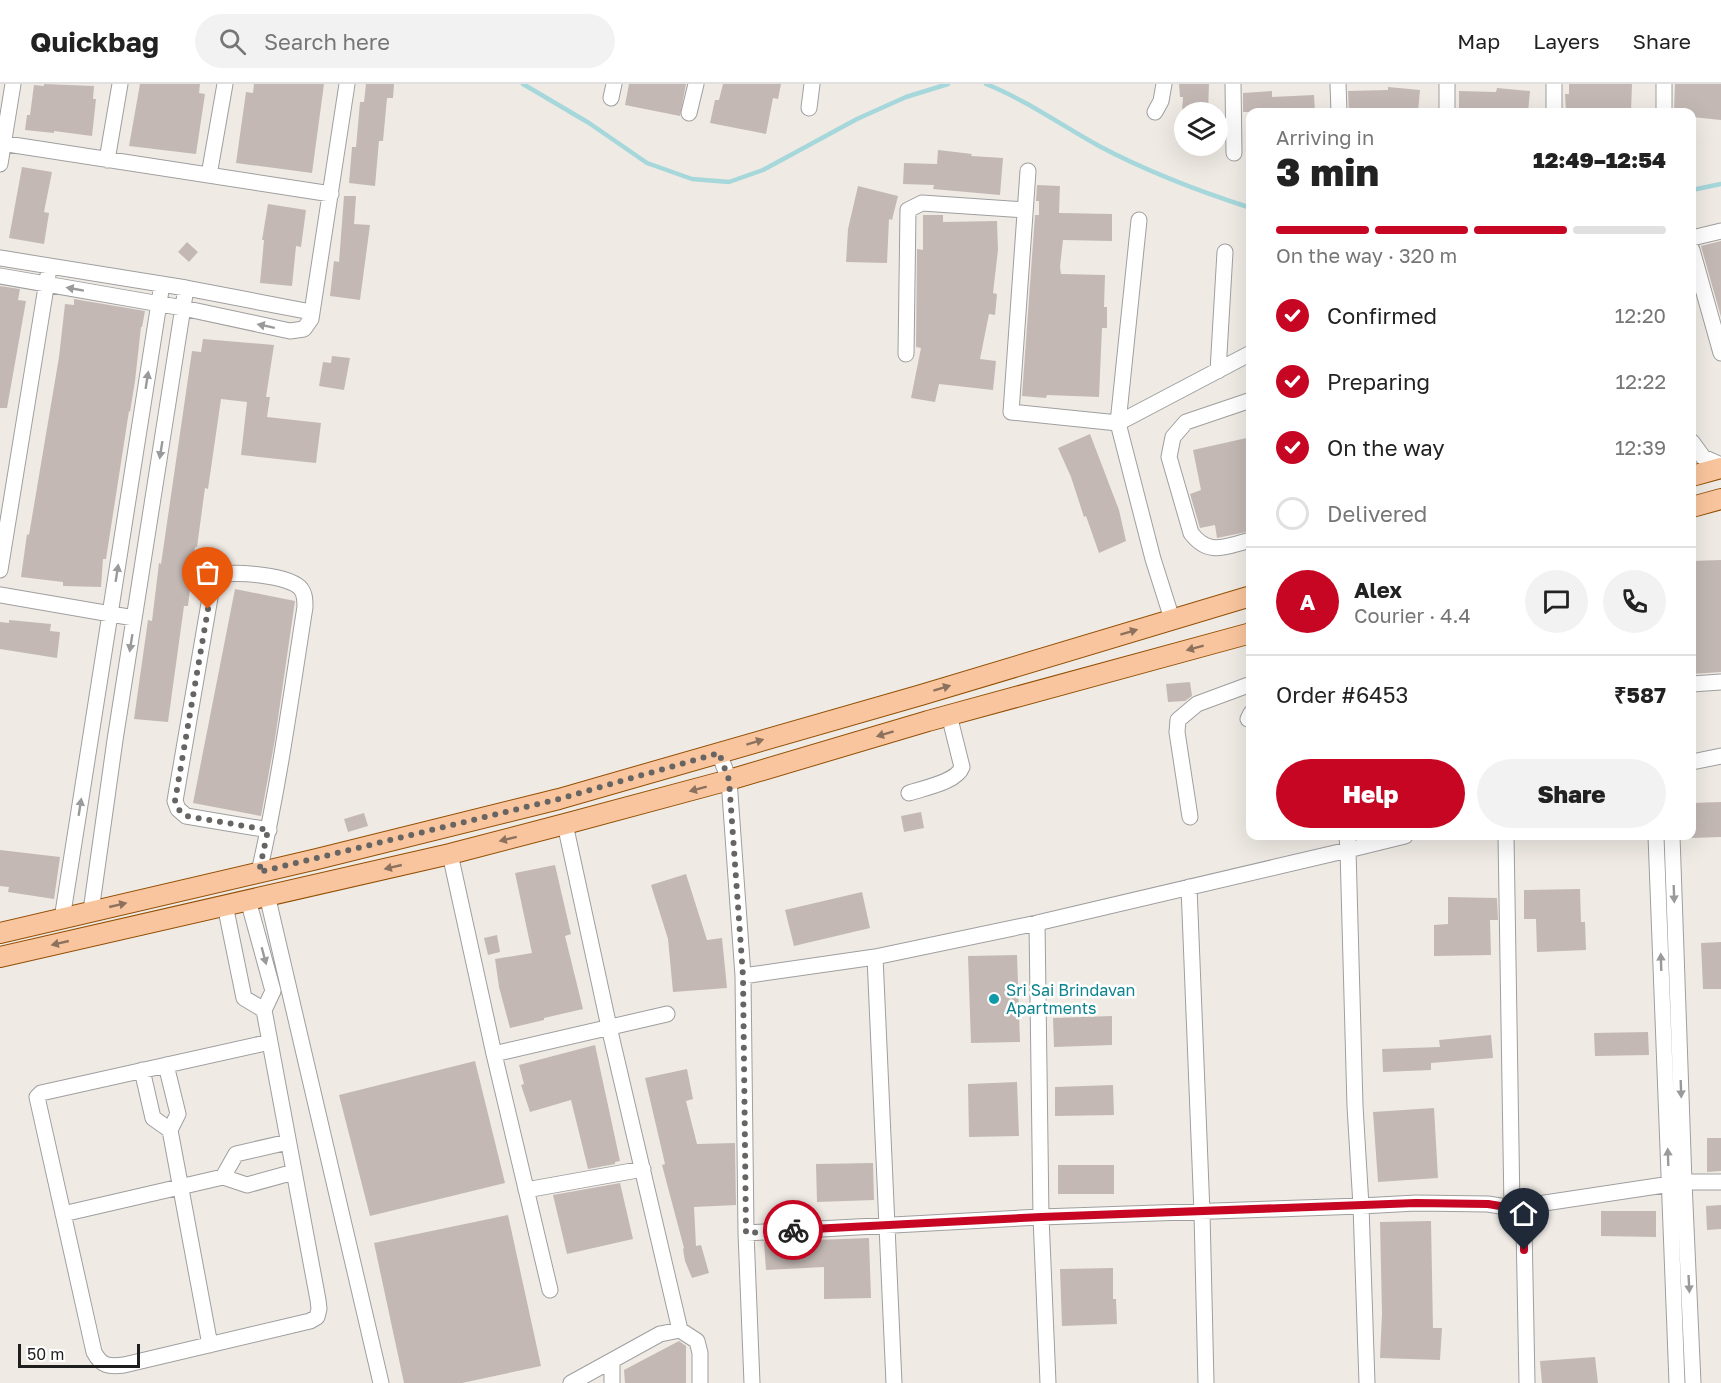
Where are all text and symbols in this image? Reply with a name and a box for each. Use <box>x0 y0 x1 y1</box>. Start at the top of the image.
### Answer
search box <box>195 14 615 68</box>
text: Quickbag <box>30 25 159 58</box>
icon: search <box>216 25 249 58</box>
text: Search here <box>264 28 390 55</box>
text: Map <box>1457 28 1500 54</box>
text: Layers <box>1533 28 1600 54</box>
text: Share <box>1633 28 1691 54</box>
map controls <box>1174 102 1228 156</box>
button: layers <box>1174 102 1228 156</box>
text: Arriving in <box>1276 125 1374 149</box>
text: 12:49–12:54 <box>1533 146 1666 173</box>
text: 3 min <box>1276 148 1379 195</box>
text: On the way · 320 m <box>1276 243 1457 267</box>
one-way arrow <box>65 284 84 293</box>
icon: check <box>1276 299 1309 332</box>
text: Confirmed <box>1327 302 1437 329</box>
text: 12:20 <box>1615 303 1666 327</box>
one-way arrow <box>257 321 276 330</box>
icon: check <box>1276 365 1309 398</box>
text: Preparing <box>1327 368 1430 395</box>
text: 12:22 <box>1616 369 1666 393</box>
one-way arrow <box>142 371 151 390</box>
icon: check <box>1276 431 1309 464</box>
text: On the way <box>1327 434 1445 461</box>
text: 12:39 <box>1615 435 1666 459</box>
one-way arrow <box>156 441 165 460</box>
text: Delivered <box>1327 500 1427 527</box>
pin <box>182 547 233 609</box>
icon: bag <box>191 556 224 589</box>
one-way arrow <box>112 563 121 582</box>
button: chat <box>1525 570 1588 633</box>
button: phone <box>1603 570 1666 633</box>
text: Alex <box>1354 576 1402 603</box>
text: A <box>1300 588 1315 615</box>
text: Courier · 4.4 <box>1354 603 1471 627</box>
one-way arrow <box>1120 627 1138 636</box>
one-way arrow <box>126 633 135 652</box>
one-way arrow <box>1185 644 1203 653</box>
text: Order #6453 <box>1276 681 1408 708</box>
text: ₹587 <box>1614 681 1666 708</box>
one-way arrow <box>933 683 951 693</box>
one-way arrow <box>876 730 894 739</box>
one-way arrow <box>746 737 764 746</box>
button: Help <box>1276 759 1465 828</box>
button: Share <box>1477 759 1666 828</box>
one-way arrow <box>689 784 707 794</box>
one-way arrow <box>75 797 84 816</box>
one-way arrow <box>499 835 517 844</box>
one-way arrow <box>384 862 403 872</box>
one-way arrow <box>1670 884 1679 903</box>
one-way arrow <box>109 899 127 909</box>
one-way arrow <box>50 939 69 948</box>
one-way arrow <box>259 947 269 965</box>
one-way arrow <box>1656 952 1666 971</box>
place label: Sri Sai Brindavan Apartments <box>1006 980 1135 1018</box>
marker: Sri Sai Brindavan Apartments <box>987 992 1001 1006</box>
one-way arrow <box>1676 1079 1685 1098</box>
one-way arrow <box>1664 1147 1673 1166</box>
pin <box>1498 1188 1549 1250</box>
icon: home <box>1507 1197 1540 1230</box>
courier <box>763 1200 823 1260</box>
icon: bike <box>777 1214 810 1247</box>
one-way arrow <box>1684 1274 1693 1293</box>
scale bar <box>18 1341 140 1368</box>
text: 50 m <box>27 1344 64 1364</box>

